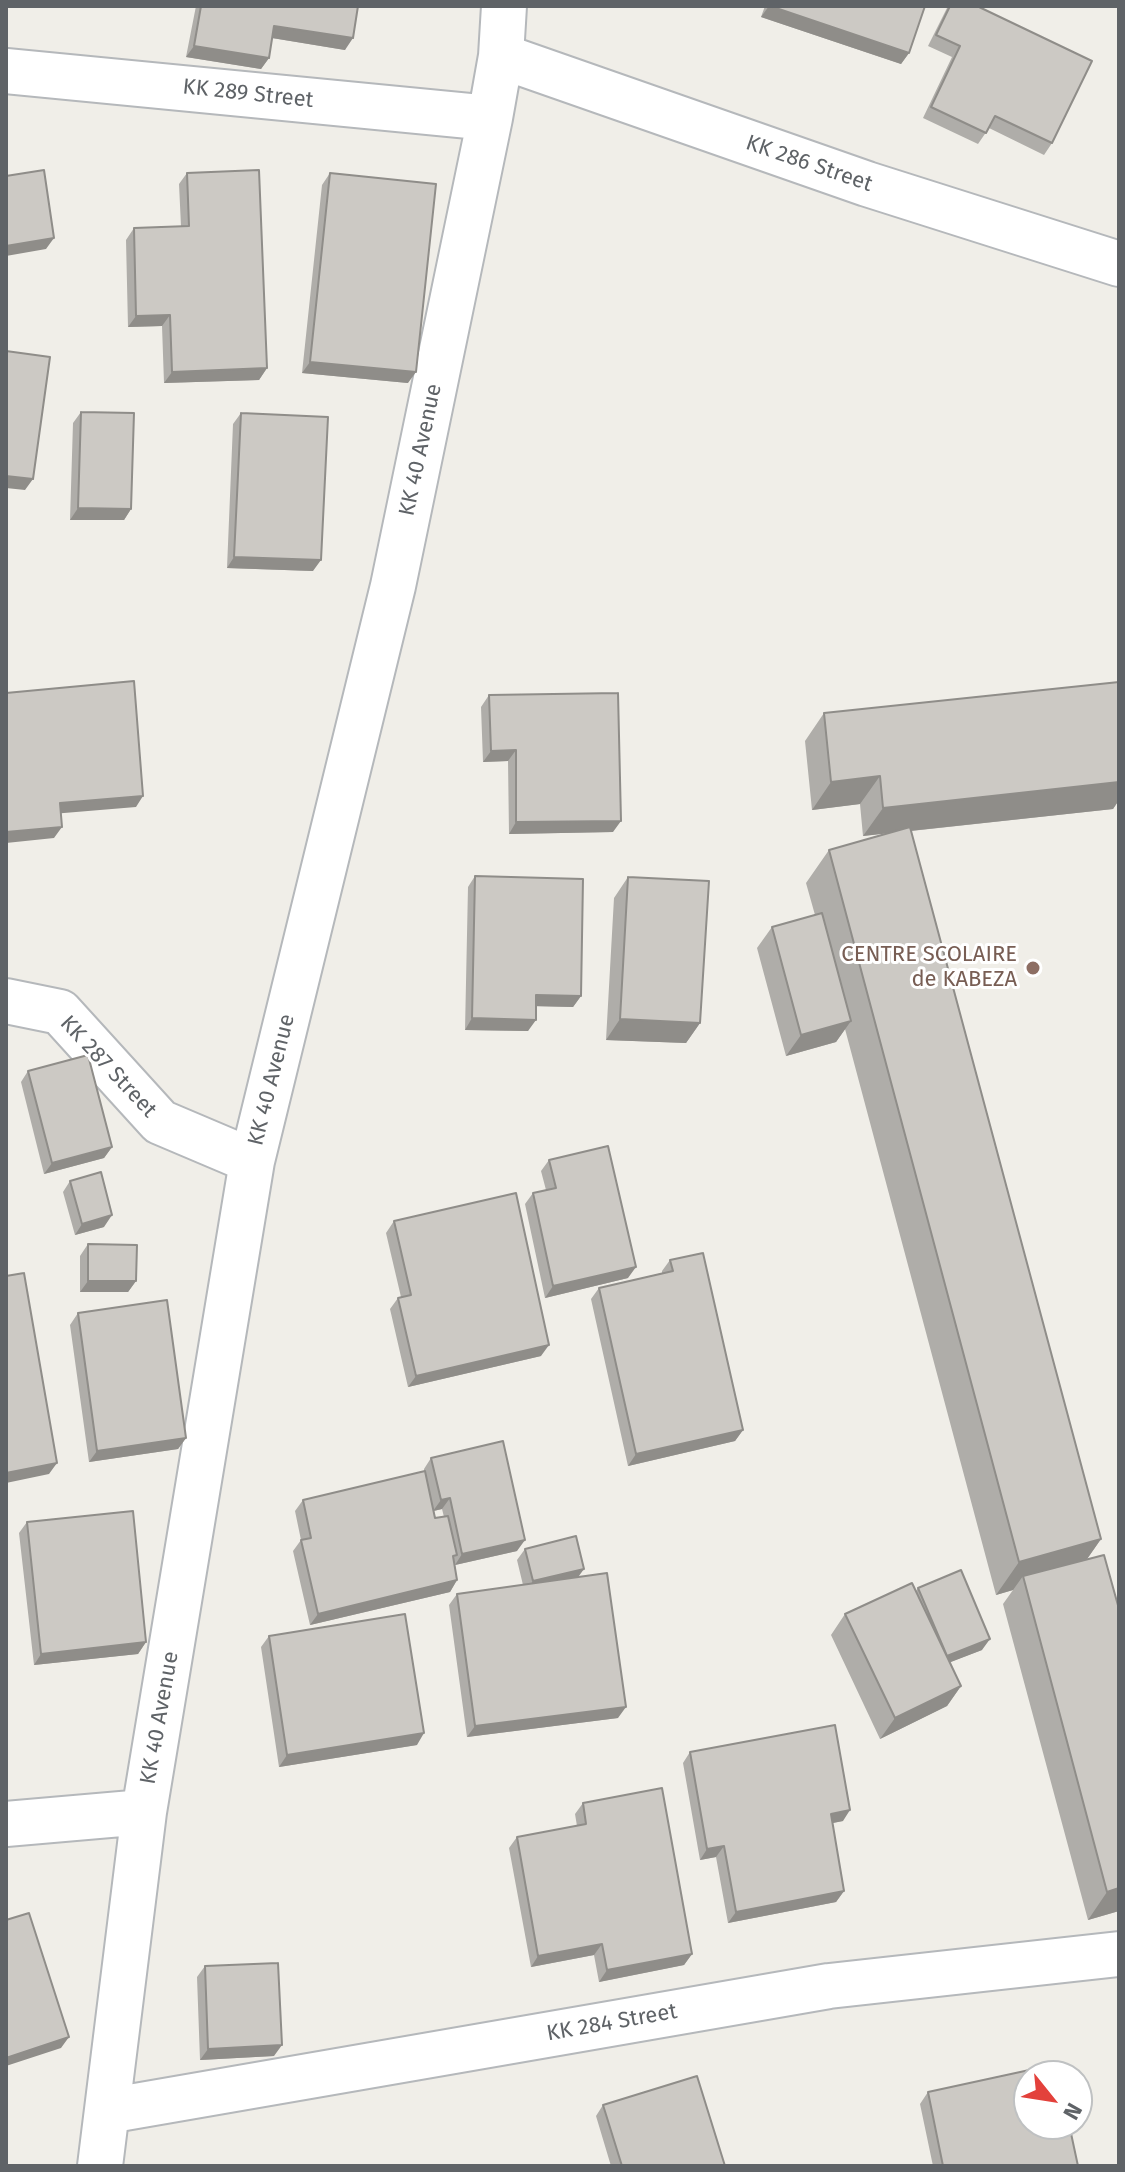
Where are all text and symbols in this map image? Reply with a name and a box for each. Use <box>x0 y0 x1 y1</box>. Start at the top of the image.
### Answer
street label: KK 289 Street <box>181 74 315 114</box>
street label: KK 286 Street <box>742 130 876 198</box>
street label: KK 40 Avenue <box>394 381 448 519</box>
place label: CENTRE SCOLAIRE de KABEZA <box>841 942 1017 994</box>
marker: CENTRE SCOLAIRE de KABEZA <box>1024 959 1042 977</box>
street label: KK 287 Street <box>54 1011 162 1123</box>
street label: KK 40 Avenue <box>243 1012 301 1148</box>
street label: KK 40 Avenue <box>135 1649 185 1787</box>
street label: KK 284 Street <box>545 1999 679 2047</box>
north arrow <box>1013 2060 1093 2140</box>
text: N <box>1057 2098 1088 2124</box>

